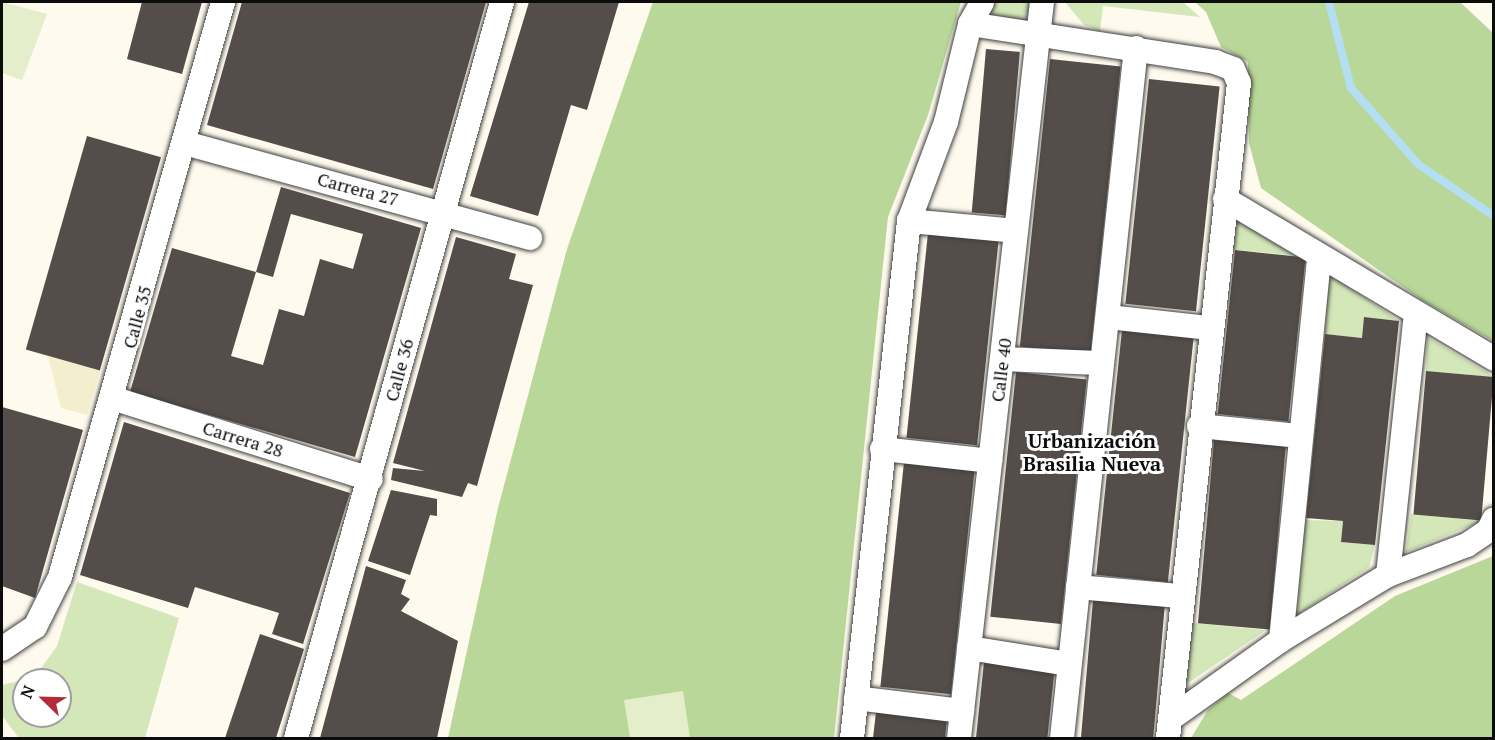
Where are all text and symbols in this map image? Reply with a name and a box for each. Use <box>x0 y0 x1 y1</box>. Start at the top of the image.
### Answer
street label: Carrera 27 <box>315 168 401 210</box>
street label: Calle 35 <box>118 283 156 351</box>
street label: Calle 36 <box>380 336 418 404</box>
street label: Calle 40 <box>986 337 1016 403</box>
street label: Carrera 28 <box>200 417 286 461</box>
district label: Urbanización Brasilia Nueva <box>1023 429 1161 476</box>
north arrow <box>12 668 72 728</box>
text: N <box>15 682 40 702</box>

